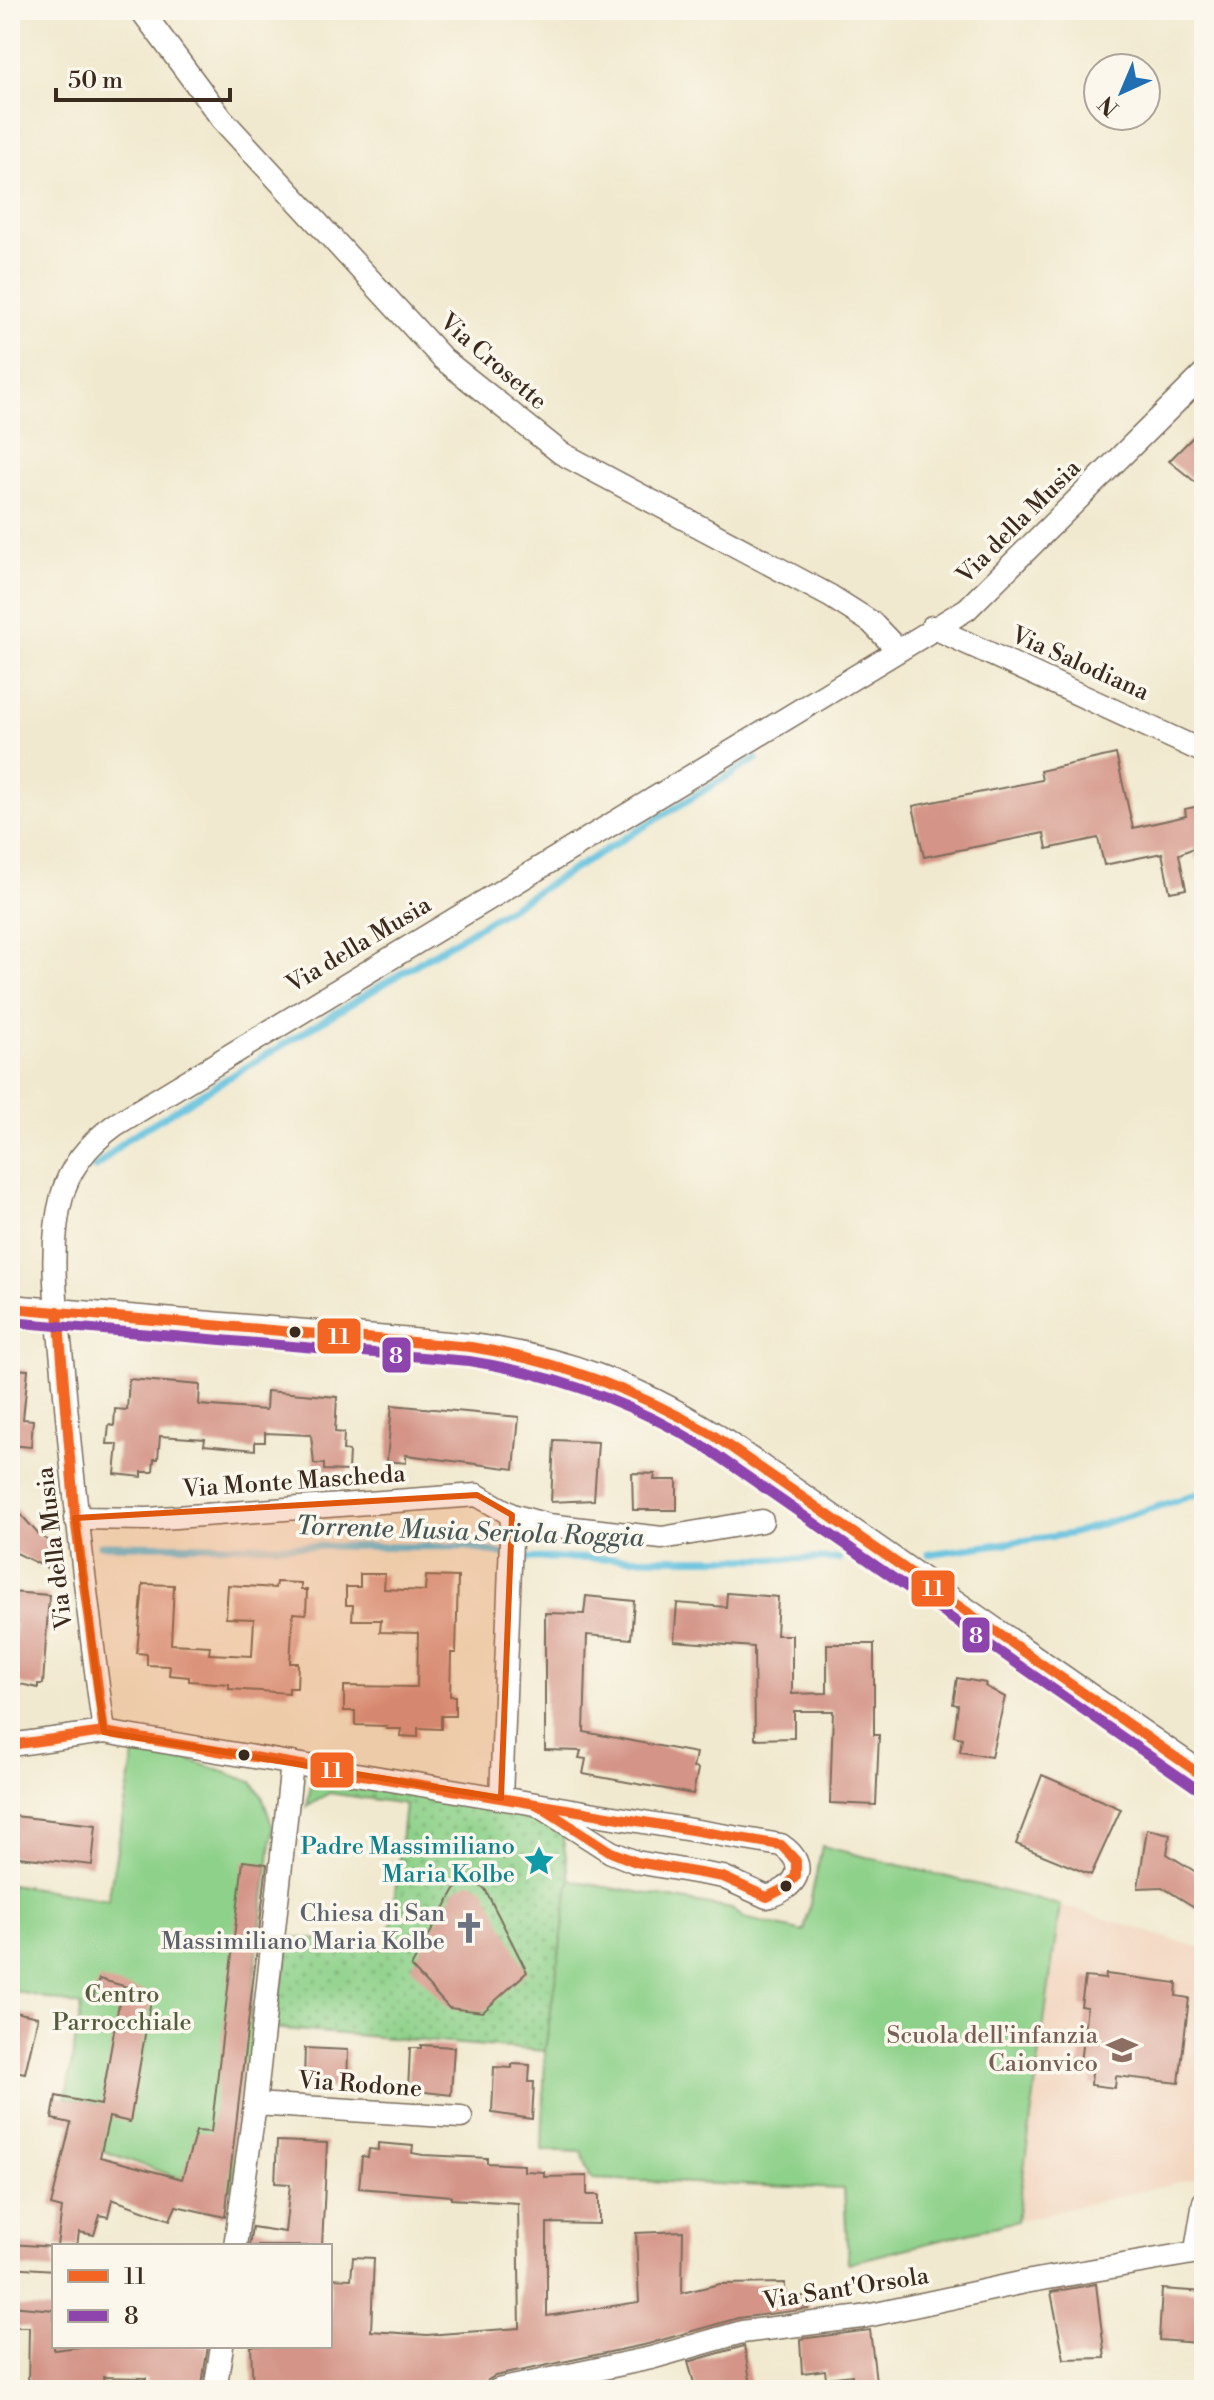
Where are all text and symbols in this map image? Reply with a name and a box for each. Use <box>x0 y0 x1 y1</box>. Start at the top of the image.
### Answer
scale bar <box>56 52 230 102</box>
north arrow <box>1082 52 1162 132</box>
text: 50 m <box>68 66 123 96</box>
text: N <box>1093 89 1125 121</box>
street label: Via Crosette <box>432 307 553 417</box>
street label: Via della Musia <box>950 453 1088 591</box>
street label: Via Salodiana <box>1006 620 1154 708</box>
street label: Via della Musia <box>280 890 437 1000</box>
line badge: 11 <box>316 1317 362 1355</box>
unlabelled marker <box>287 1324 303 1340</box>
text: 11 <box>328 1324 350 1351</box>
line badge: 8 <box>381 1336 412 1374</box>
text: 8 <box>389 1343 403 1370</box>
street label: Via Monte Mascheda <box>181 1459 407 1505</box>
street label: Via della Musia <box>30 1464 80 1632</box>
water label: Torrente Musia Seriola Roggia <box>295 1510 645 1554</box>
line badge: 11 <box>910 1569 956 1608</box>
text: 11 <box>922 1576 944 1603</box>
line badge: 8 <box>961 1616 991 1654</box>
text: 8 <box>969 1623 983 1650</box>
unlabelled marker <box>236 1747 252 1763</box>
line badge: 11 <box>309 1751 355 1789</box>
text: 11 <box>321 1758 343 1785</box>
place label: Padre Massimiliano Maria Kolbe <box>301 1832 515 1890</box>
place icon: Padre Massimiliano Maria Kolbe <box>522 1844 556 1878</box>
unlabelled marker <box>778 1878 794 1894</box>
place label: Chiesa di San Massimiliano Maria Kolbe <box>161 1899 445 1957</box>
church icon: Chiesa di San Massimiliano Maria Kolbe <box>452 1911 486 1945</box>
park label: Centro Parrocchiale <box>52 1980 192 2038</box>
place label: Scuola dell'infanzia Caionvico <box>886 2021 1099 2079</box>
school or university icon: Scuola dell'infanzia Caionvico <box>1105 2033 1139 2067</box>
street label: Via Rodone <box>296 2066 423 2104</box>
legend <box>52 2244 332 2348</box>
street label: Via Sant'Orsola <box>760 2261 932 2317</box>
text: 11 <box>124 2262 146 2292</box>
text: 8 <box>124 2302 139 2332</box>

